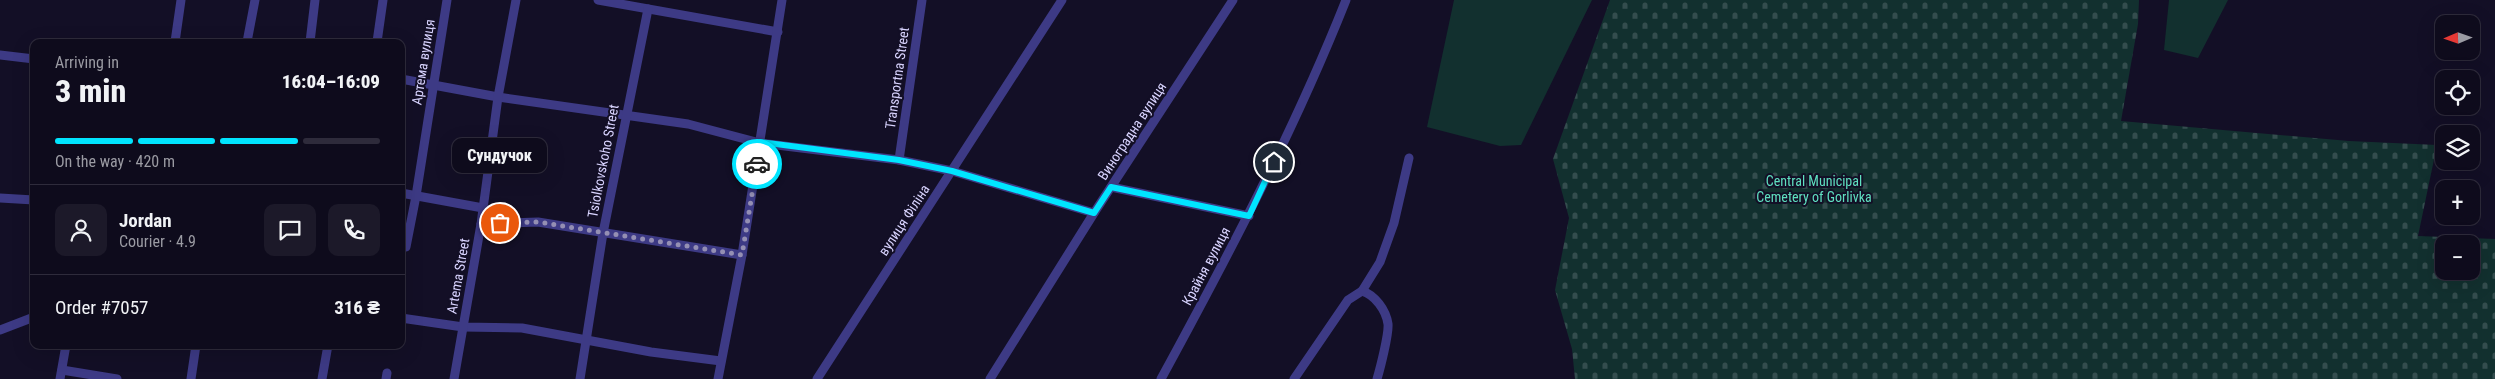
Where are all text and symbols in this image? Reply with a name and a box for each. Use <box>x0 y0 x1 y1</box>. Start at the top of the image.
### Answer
north arrow <box>2435 15 2480 60</box>
map controls <box>2435 15 2480 280</box>
street label: Артема вулиця <box>408 18 438 106</box>
street label: Transportna Street <box>882 26 912 130</box>
text: Arriving in <box>55 53 119 72</box>
text: 16:04–16:09 <box>282 70 380 93</box>
button: locate <box>2435 70 2480 115</box>
text: 3 min <box>55 72 126 110</box>
street label: Виноградна вулиця <box>1094 79 1170 183</box>
street label: Tsiolkovskoho Street <box>584 103 622 219</box>
button: layers <box>2435 125 2480 170</box>
callout: Сундучок <box>452 138 548 173</box>
courier <box>732 139 782 189</box>
pin <box>1253 141 1295 183</box>
text: Сундучок <box>467 146 532 165</box>
icon: home <box>1260 148 1288 176</box>
icon: car <box>743 150 771 178</box>
text: On the way · 420 m <box>55 152 175 171</box>
park label: Central Municipal Cemetery of Gorlivka <box>1756 173 1872 205</box>
button: + <box>2435 180 2480 225</box>
street label: вулиця Філіна <box>875 182 933 258</box>
pin <box>479 202 521 244</box>
button: person <box>55 204 107 256</box>
button: chat <box>264 204 316 256</box>
button: phone <box>328 204 380 256</box>
text: Jordan <box>119 209 172 232</box>
icon: bag <box>486 209 514 237</box>
street label: Крайня вулиця <box>1179 224 1233 308</box>
text: Courier · 4.9 <box>119 232 196 251</box>
button: − <box>2435 235 2480 280</box>
street label: Artema Street <box>443 237 473 315</box>
text: Order #7057 <box>55 296 148 319</box>
text: 316 ₴ <box>334 296 380 319</box>

